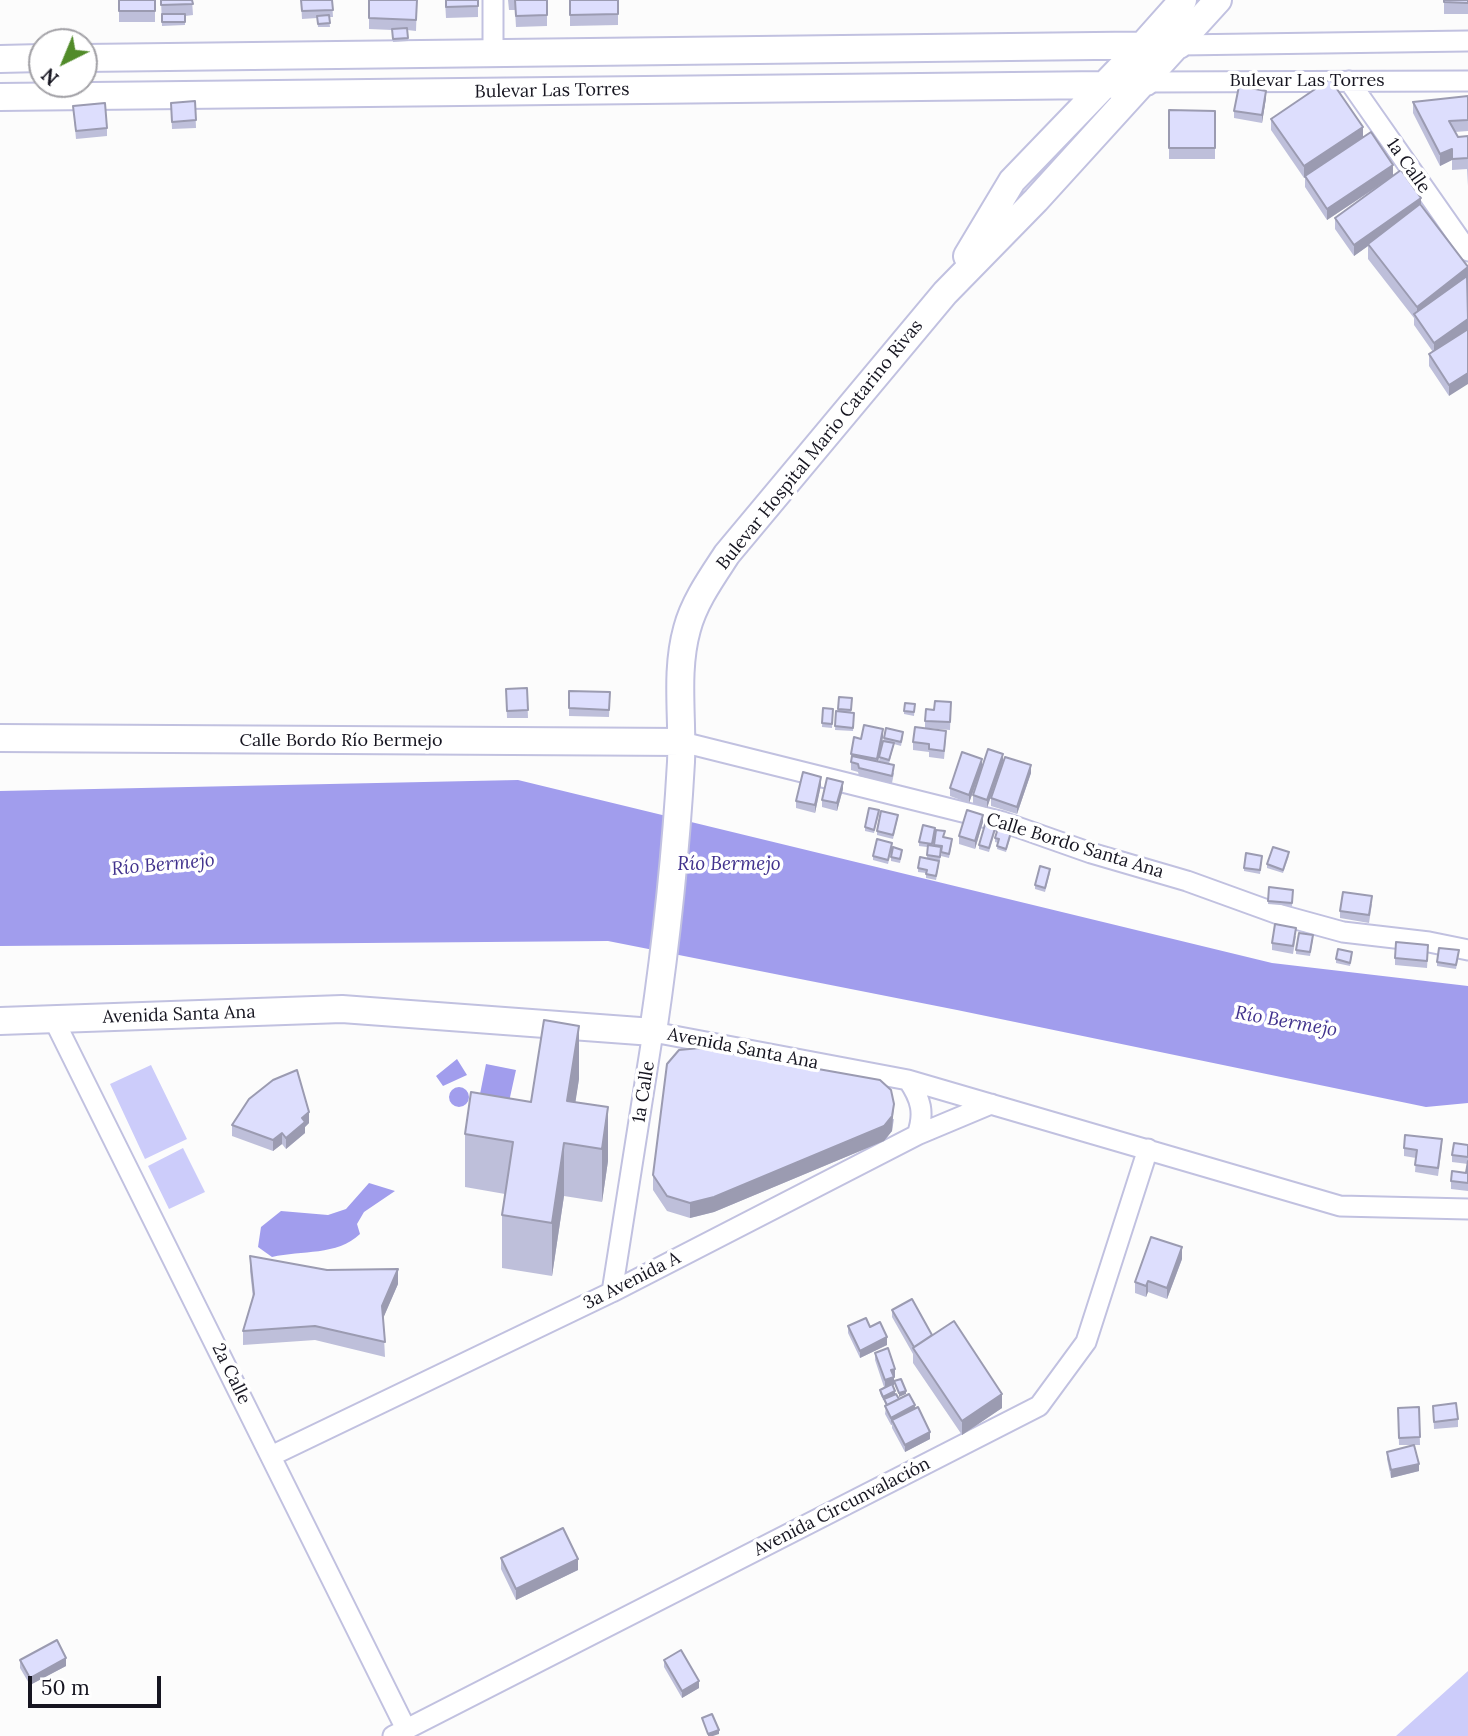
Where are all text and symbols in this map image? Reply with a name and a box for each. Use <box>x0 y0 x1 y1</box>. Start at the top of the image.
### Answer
north arrow <box>28 28 98 98</box>
text: N <box>36 63 64 91</box>
street label: Bulevar Las Torres <box>1230 70 1384 92</box>
street label: Bulevar Las Torres <box>474 79 630 103</box>
street label: 1a Calle <box>1381 134 1435 198</box>
street label: Bulevar Hospital Mario Catarino Rivas <box>712 316 928 574</box>
street label: Calle Bordo Río Bermejo <box>239 730 443 752</box>
street label: Calle Bordo Santa Ana <box>984 809 1166 883</box>
water label: Río Bermejo <box>110 849 216 881</box>
water label: Río Bermejo <box>677 854 781 876</box>
street label: Avenida Santa Ana <box>102 1002 256 1028</box>
water label: Río Bermejo <box>1233 1002 1339 1042</box>
street label: Avenida Santa Ana <box>666 1024 820 1074</box>
street label: 1a Calle <box>628 1060 660 1124</box>
street label: 3a Avenida A <box>580 1247 684 1315</box>
street label: 2a Calle <box>207 1340 255 1408</box>
street label: Avenida Circunvalación <box>750 1453 934 1561</box>
scale bar <box>32 1662 164 1706</box>
text: 50 m <box>41 1674 90 1701</box>

